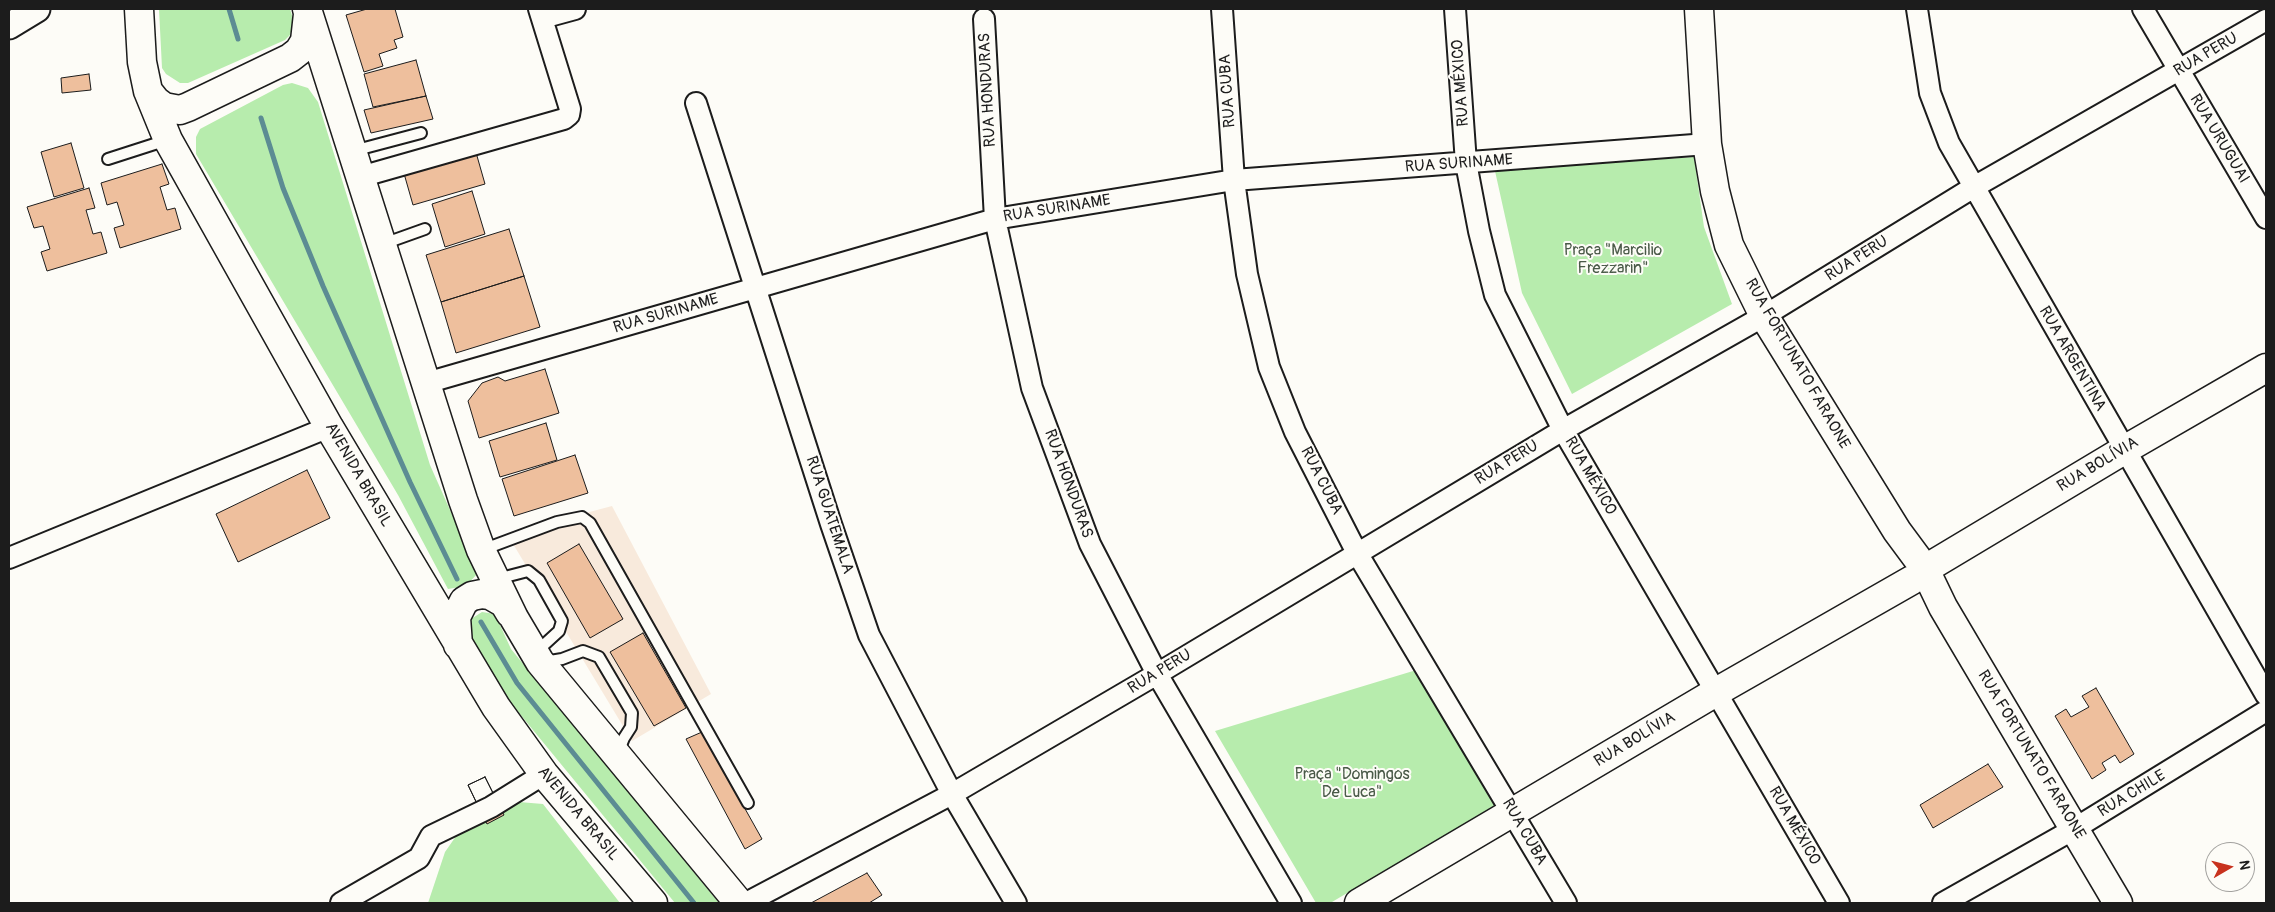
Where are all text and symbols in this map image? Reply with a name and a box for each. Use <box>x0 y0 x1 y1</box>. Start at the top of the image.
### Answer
street label: RUA PERU <box>2171 29 2241 81</box>
street label: RUA HONDURAS <box>975 32 1001 148</box>
street label: RUA MÉXICO <box>1448 39 1474 127</box>
street label: RUA CUBA <box>1216 54 1240 128</box>
street label: RUA URUGUAI <box>2185 91 2253 187</box>
street label: RUA SURINAME <box>1404 151 1514 177</box>
street label: RUA SURINAME <box>1002 191 1112 227</box>
street label: RUA PERU <box>1822 232 1892 286</box>
park label: Praça "Marcilio Frezzarin" <box>1564 241 1662 279</box>
street label: RUA FORTUNATO FARAONE <box>1740 275 1854 453</box>
street label: RUA SURINAME <box>611 290 721 338</box>
street label: RUA ARGENTINA <box>2034 303 2110 415</box>
street label: AVENIDA BRASIL <box>320 419 396 531</box>
street label: RUA HONDURAS <box>1039 427 1097 541</box>
street label: RUA MÉXICO <box>1560 433 1620 519</box>
street label: RUA BOLÍVIA <box>2054 433 2142 497</box>
street label: RUA PERU <box>1472 437 1542 489</box>
street label: RUA CUBA <box>1296 444 1346 518</box>
street label: RUA GUATEMALA <box>801 454 857 576</box>
street label: RUA PERU <box>1125 646 1195 698</box>
street label: RUA FORTUNATO FARAONE <box>1973 667 2089 843</box>
street label: RUA BOLÍVIA <box>1591 708 1679 772</box>
street label: AVENIDA BRASIL <box>533 763 623 865</box>
park label: Praça "Domingos De Luca" <box>1294 765 1410 803</box>
street label: RUA CHILE <box>2095 766 2169 822</box>
street label: RUA MÉXICO <box>1764 783 1824 869</box>
street label: RUA CUBA <box>1497 795 1551 869</box>
north arrow <box>2205 842 2255 892</box>
text: N <box>2235 859 2253 871</box>

